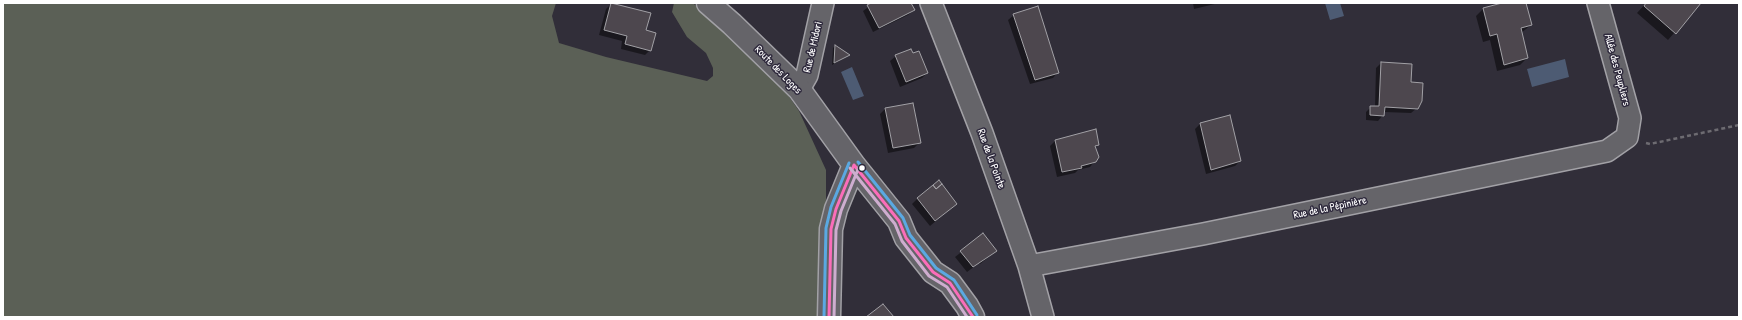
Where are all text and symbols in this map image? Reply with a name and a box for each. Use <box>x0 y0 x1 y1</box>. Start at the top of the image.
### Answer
street label: Rue de Midori <box>801 20 825 74</box>
street label: Allée des Peupliers <box>1601 33 1633 107</box>
street label: Route des Loges <box>752 43 804 97</box>
street label: Rue de la Pointe <box>974 127 1008 191</box>
unlabelled marker <box>857 163 867 173</box>
street label: Rue de la Pépinière <box>1292 194 1368 222</box>

